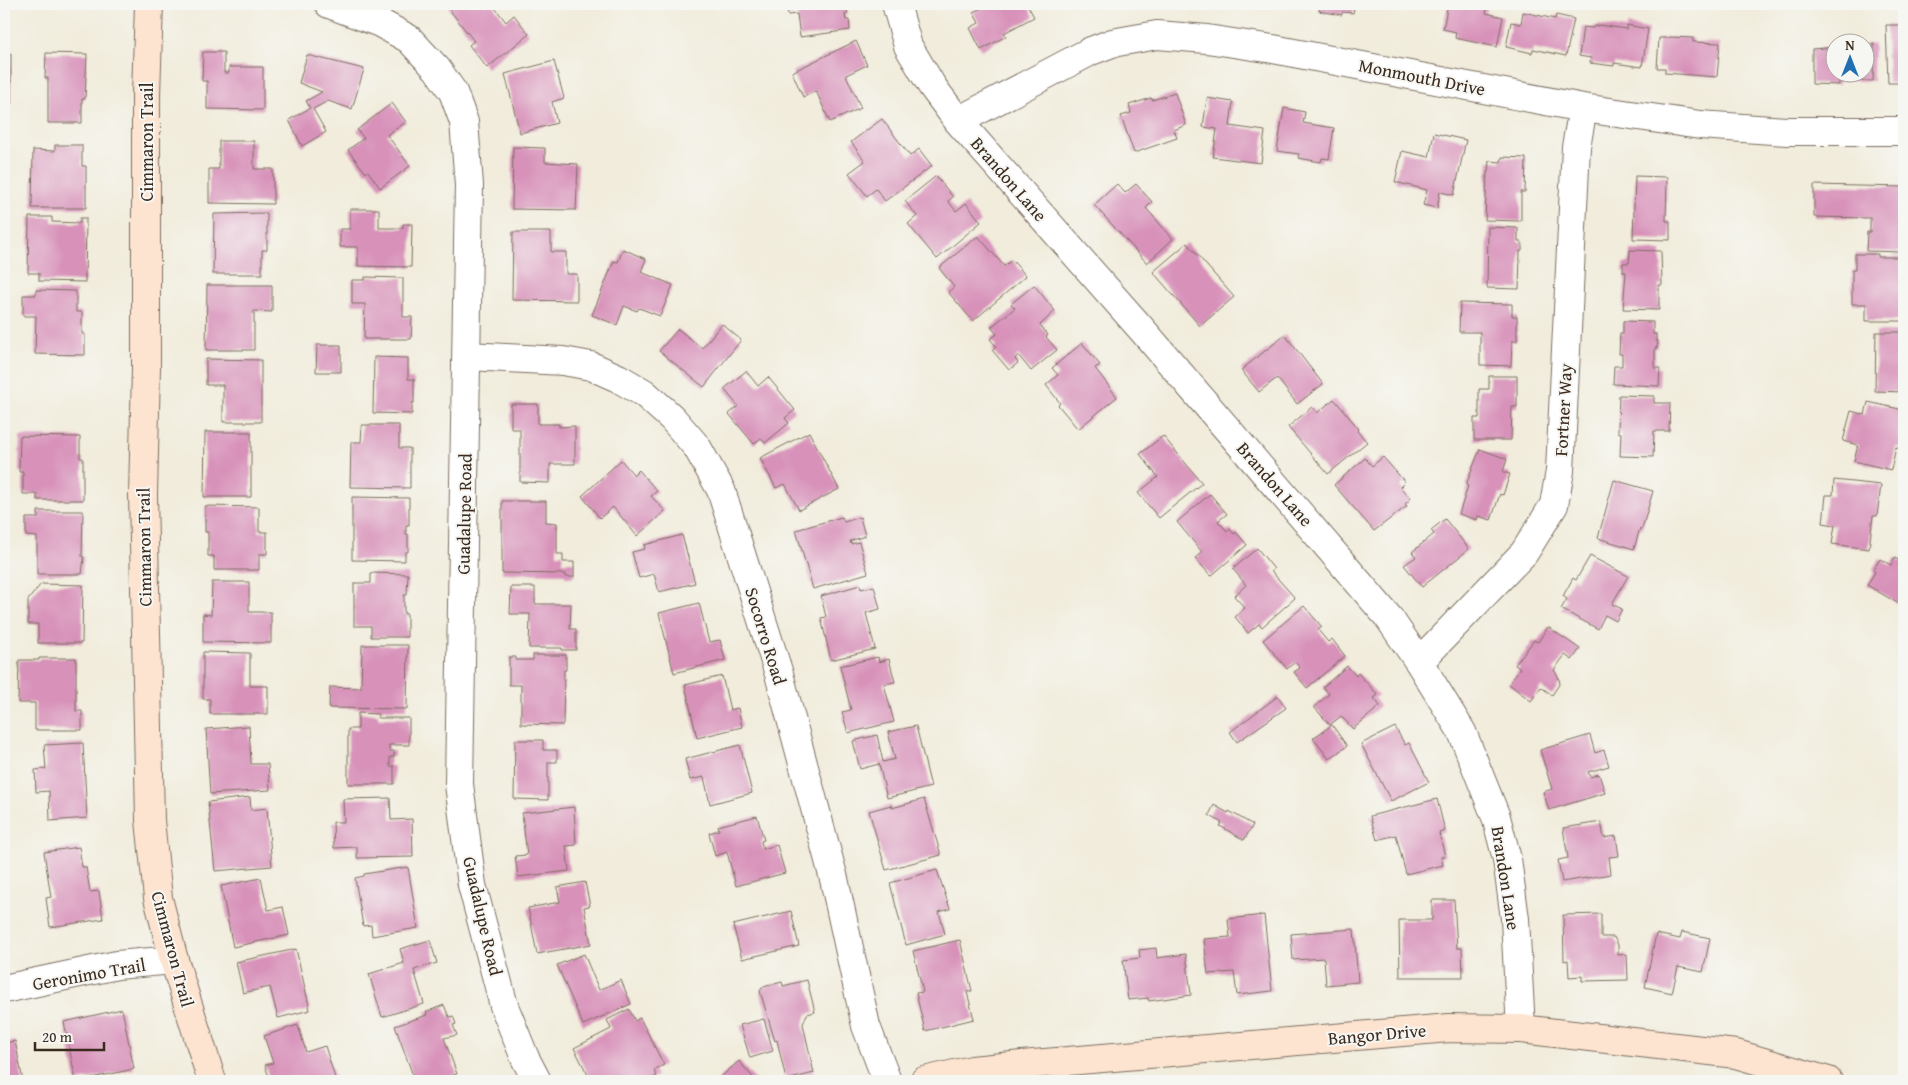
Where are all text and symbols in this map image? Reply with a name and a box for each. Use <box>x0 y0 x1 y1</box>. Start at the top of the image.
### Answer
north arrow <box>1826 32 1876 82</box>
text: N <box>1845 35 1855 55</box>
street label: Monmouth Drive <box>1356 51 1488 103</box>
street label: Cimmaron Trail <box>133 82 160 202</box>
street label: Brandon Lane <box>964 131 1054 227</box>
street label: Fortner Way <box>1547 363 1579 457</box>
street label: Brandon Lane <box>1230 436 1320 532</box>
street label: Guadalupe Road <box>449 453 479 575</box>
street label: Cimmaron Trail <box>129 487 159 607</box>
street label: Socorro Road <box>738 584 794 688</box>
street label: Brandon Lane <box>1484 824 1528 932</box>
street label: Guadalupe Road <box>456 854 510 979</box>
street label: Cimmaron Trail <box>145 888 201 1010</box>
street label: Geronimo Trail <box>30 951 148 997</box>
street label: Bangor Drive <box>1327 1016 1427 1052</box>
scale bar <box>35 1020 104 1052</box>
text: 20 m <box>42 1026 73 1047</box>

